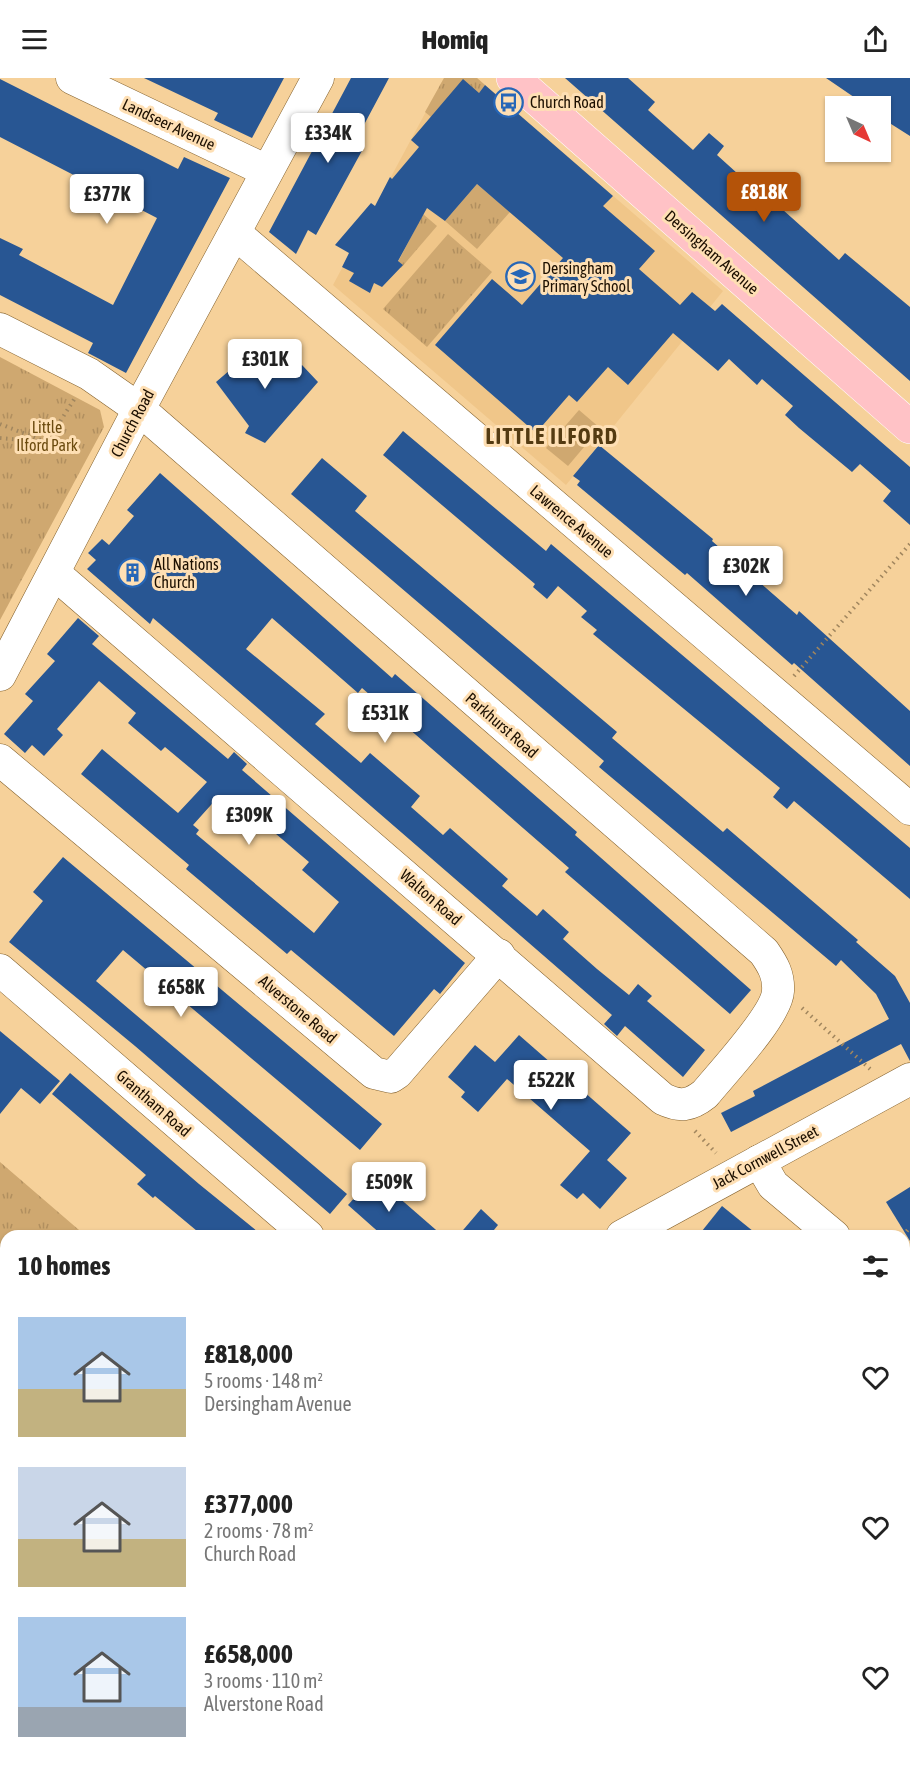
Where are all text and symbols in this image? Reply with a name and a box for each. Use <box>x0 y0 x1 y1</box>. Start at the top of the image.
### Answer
icon: menu <box>18 23 51 56</box>
icon: share <box>859 23 892 56</box>
text: Homiq <box>422 24 488 55</box>
bus stop icon: Church Road <box>493 86 525 118</box>
place label: Church Road <box>530 93 604 111</box>
street label: Landseer Avenue <box>120 95 218 153</box>
north arrow <box>825 96 891 162</box>
map controls <box>825 96 891 162</box>
pin: £334K <box>286 113 370 164</box>
text: £334K <box>305 121 351 144</box>
pin: £818K <box>722 172 806 223</box>
pin: £377K <box>65 174 149 225</box>
text: £818K <box>741 180 787 203</box>
text: £377K <box>84 182 130 205</box>
street label: Dersingham Avenue <box>661 206 762 298</box>
place label: Dersingham Primary School <box>542 259 631 296</box>
school or university icon: Dersingham Primary School <box>505 261 537 293</box>
pin: £301K <box>223 339 307 390</box>
text: £301K <box>242 347 288 370</box>
street label: Church Road <box>107 386 157 460</box>
park label: Little Ilford Park <box>16 418 78 454</box>
district label: LITTLE ILFORD <box>486 423 619 449</box>
street label: Lawrence Avenue <box>527 481 617 561</box>
pin: £302K <box>704 546 788 597</box>
text: £302K <box>723 554 769 577</box>
place label: All Nations Church <box>154 555 219 591</box>
building icon: All Nations Church <box>117 557 149 589</box>
street label: Parkhurst Road <box>462 689 542 761</box>
pin: £531K <box>343 693 427 744</box>
text: £531K <box>362 701 408 724</box>
pin: £309K <box>207 795 291 846</box>
text: £309K <box>226 803 272 826</box>
street label: Walton Road <box>397 866 465 928</box>
pin: £658K <box>139 967 223 1018</box>
street label: Alverstone Road <box>256 971 340 1047</box>
text: £658K <box>158 975 204 998</box>
pin: £522K <box>509 1060 593 1111</box>
street label: Grantham Road <box>113 1066 195 1140</box>
text: £522K <box>528 1068 574 1091</box>
street label: Jack Cornwell Street <box>709 1121 821 1192</box>
pin: £509K <box>347 1162 431 1213</box>
text: £509K <box>366 1170 412 1193</box>
icon: filters <box>859 1250 892 1283</box>
text: 10 homes <box>18 1251 111 1281</box>
text: £818,000 <box>204 1339 293 1369</box>
icon: home <box>66 1341 138 1413</box>
icon: heart <box>859 1361 892 1394</box>
text: 5 rooms · 148 m² <box>204 1369 323 1392</box>
text: Dersingham Avenue <box>204 1392 352 1415</box>
text: £377,000 <box>204 1489 293 1519</box>
icon: home <box>66 1491 138 1563</box>
icon: heart <box>859 1511 892 1544</box>
text: 2 rooms · 78 m² <box>204 1519 314 1542</box>
text: Church Road <box>204 1542 296 1565</box>
text: £658,000 <box>204 1639 293 1669</box>
icon: home <box>66 1641 138 1713</box>
icon: heart <box>859 1661 892 1694</box>
text: 3 rooms · 110 m² <box>204 1669 323 1692</box>
text: Alverstone Road <box>204 1692 324 1715</box>

